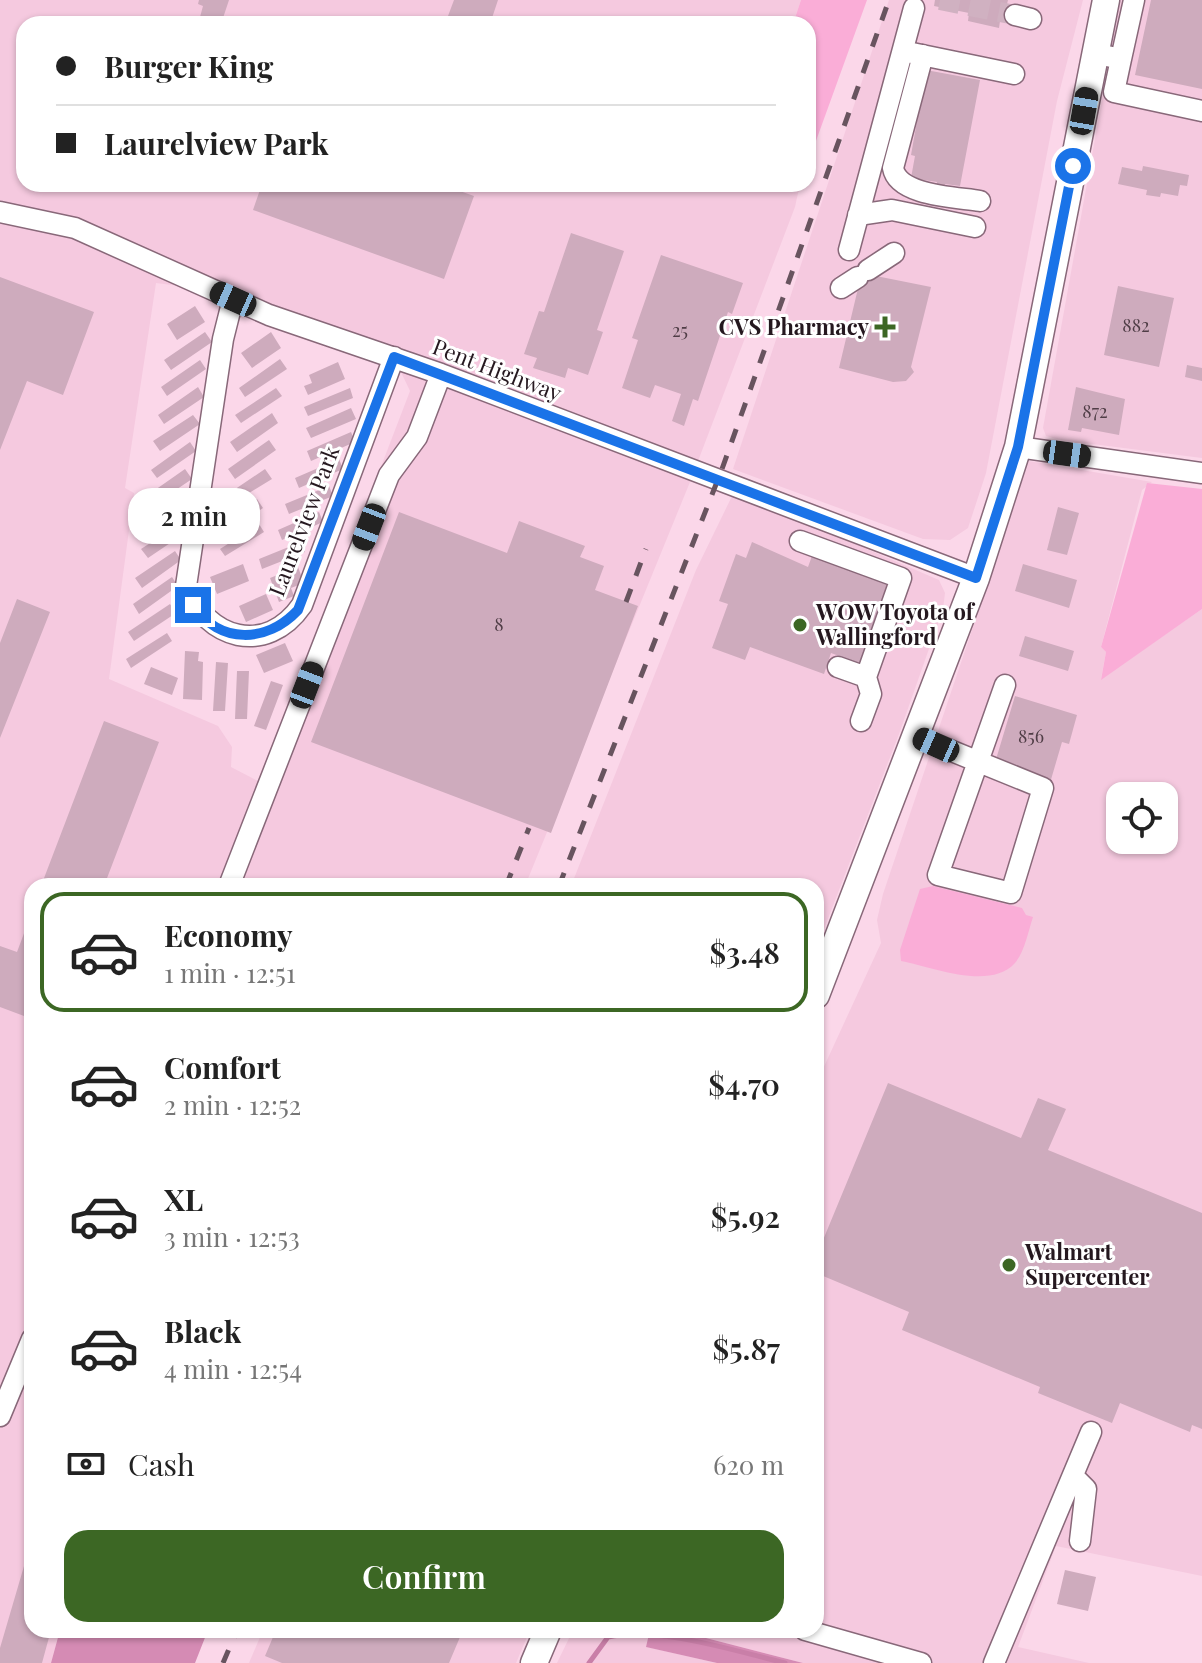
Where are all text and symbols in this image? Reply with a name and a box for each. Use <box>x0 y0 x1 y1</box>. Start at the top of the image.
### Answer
text: Burger King <box>104 46 273 86</box>
car <box>1068 85 1100 137</box>
text: Laurelview Park <box>104 123 329 163</box>
route start <box>1055 148 1091 184</box>
car <box>206 278 260 320</box>
place label: CVS Pharmacy <box>718 311 870 341</box>
house number: 882 <box>1122 313 1150 337</box>
house number: 25 <box>672 318 688 342</box>
marker: CVS Pharmacy <box>876 318 894 336</box>
street label: Pent Highway <box>429 331 566 407</box>
house number: 872 <box>1082 399 1108 423</box>
car <box>1042 439 1092 469</box>
street label: Laurelview Park <box>261 441 346 600</box>
callout: 2 min <box>127 489 259 545</box>
text: 2 min <box>161 498 227 533</box>
car <box>349 500 389 554</box>
route end <box>175 587 211 623</box>
place label: WOW Toyota of Wallingford <box>815 596 976 651</box>
house number: 8 <box>494 612 504 636</box>
marker: WOW Toyota of Wallingford <box>791 616 809 634</box>
car <box>287 658 327 712</box>
car <box>909 724 963 766</box>
house number: 856 <box>1018 724 1044 748</box>
map controls <box>1106 782 1178 854</box>
button: locate <box>1106 782 1178 854</box>
text: Economy <box>164 915 293 955</box>
icon: car <box>68 916 140 988</box>
text: $3.48 <box>709 932 780 972</box>
text: 1 min · 12:51 <box>164 955 296 990</box>
text: Comfort <box>164 1047 281 1087</box>
icon: car <box>68 1048 140 1120</box>
text: $4.70 <box>708 1064 780 1104</box>
text: 2 min · 12:52 <box>164 1087 301 1122</box>
text: XL <box>164 1179 203 1219</box>
icon: car <box>68 1180 140 1252</box>
text: $5.92 <box>711 1196 780 1236</box>
text: 3 min · 12:53 <box>164 1219 300 1254</box>
place label: Walmart Supercenter <box>1024 1236 1150 1291</box>
marker: Walmart Supercenter <box>1000 1256 1018 1274</box>
text: Black <box>164 1311 241 1351</box>
icon: car <box>68 1312 140 1384</box>
text: $5.87 <box>712 1328 780 1368</box>
text: 4 min · 12:54 <box>164 1351 302 1386</box>
icon: cash <box>64 1442 108 1486</box>
text: Cash <box>128 1444 195 1484</box>
text: 620 m <box>713 1447 784 1482</box>
button: Confirm <box>64 1530 784 1622</box>

